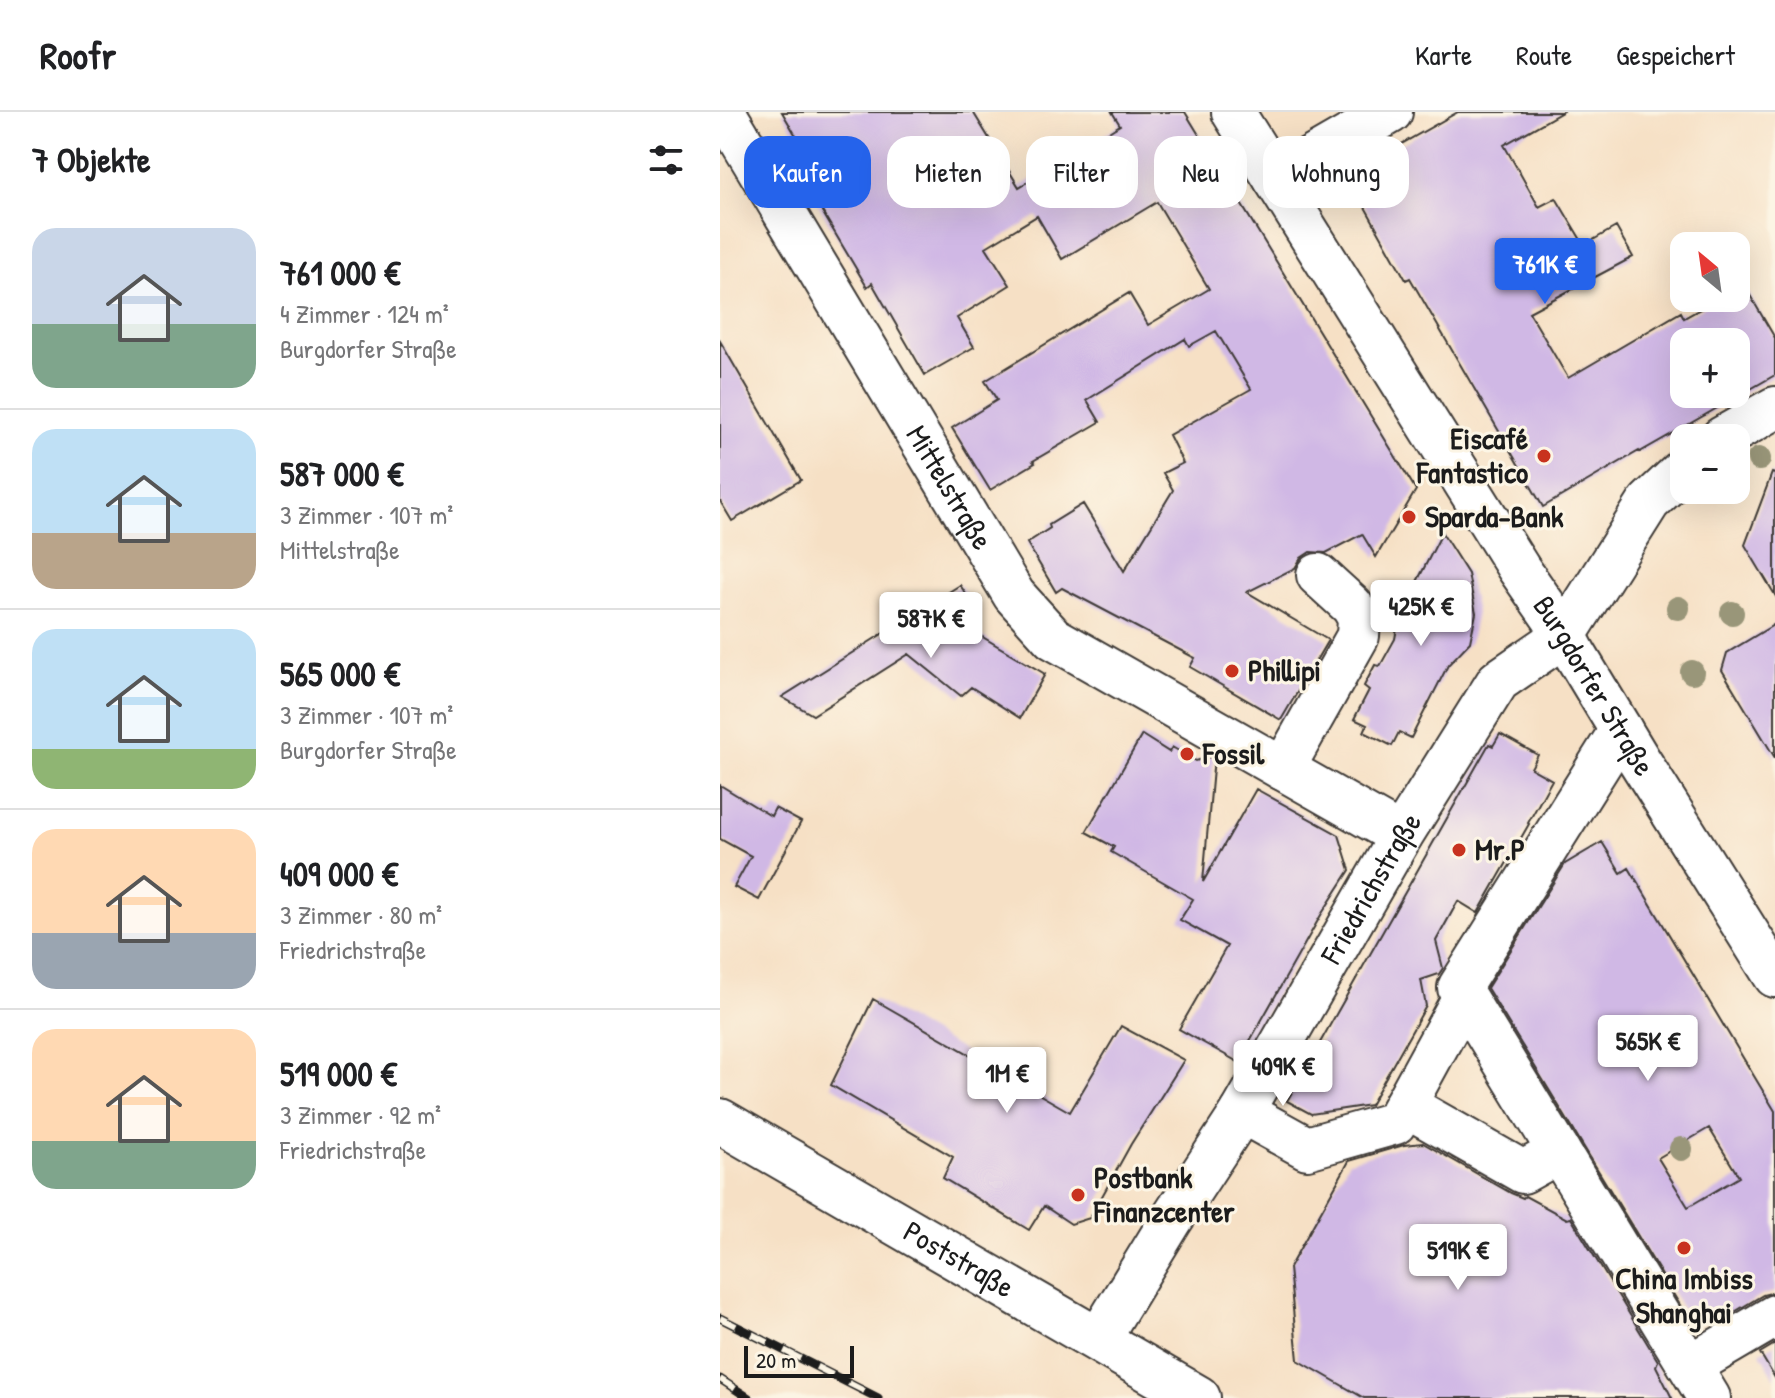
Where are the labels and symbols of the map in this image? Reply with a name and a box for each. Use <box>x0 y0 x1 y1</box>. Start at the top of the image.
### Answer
north arrow <box>1670 232 1750 312</box>
pin: 761K € <box>1480 238 1610 306</box>
street label: Mittelstraße <box>898 417 1003 557</box>
place label: Eiscafé Fantastico <box>1416 418 1528 492</box>
marker: Eiscafé Fantastico <box>1535 447 1553 465</box>
place label: Sparda-Bank <box>1425 496 1564 537</box>
marker: Sparda-Bank <box>1400 508 1418 526</box>
pin: 425K € <box>1356 580 1486 648</box>
street label: Burgdorfer Straße <box>1525 587 1665 783</box>
pin: 587K € <box>866 592 996 660</box>
place label: Phillipi <box>1248 650 1321 691</box>
marker: Phillipi <box>1223 662 1241 680</box>
place label: Fossil <box>1202 733 1265 773</box>
marker: Fossil <box>1178 745 1196 763</box>
street label: Friedrichstraße <box>1310 804 1430 972</box>
place label: Mr.P <box>1475 829 1525 869</box>
marker: Mr.P <box>1450 841 1468 859</box>
pin: 565K € <box>1583 1015 1713 1083</box>
pin: 409K € <box>1218 1040 1348 1108</box>
pin: 1M € <box>960 1047 1054 1115</box>
place label: Postbank Finanzcenter <box>1093 1157 1235 1231</box>
marker: Postbank Finanzcenter <box>1069 1186 1087 1204</box>
street label: Poststraße <box>897 1211 1022 1306</box>
pin: 519K € <box>1393 1224 1523 1292</box>
marker: China Imbiss Shanghai <box>1675 1239 1693 1257</box>
place label: China Imbiss Shanghai <box>1615 1258 1753 1333</box>
scale bar <box>744 1342 854 1378</box>

